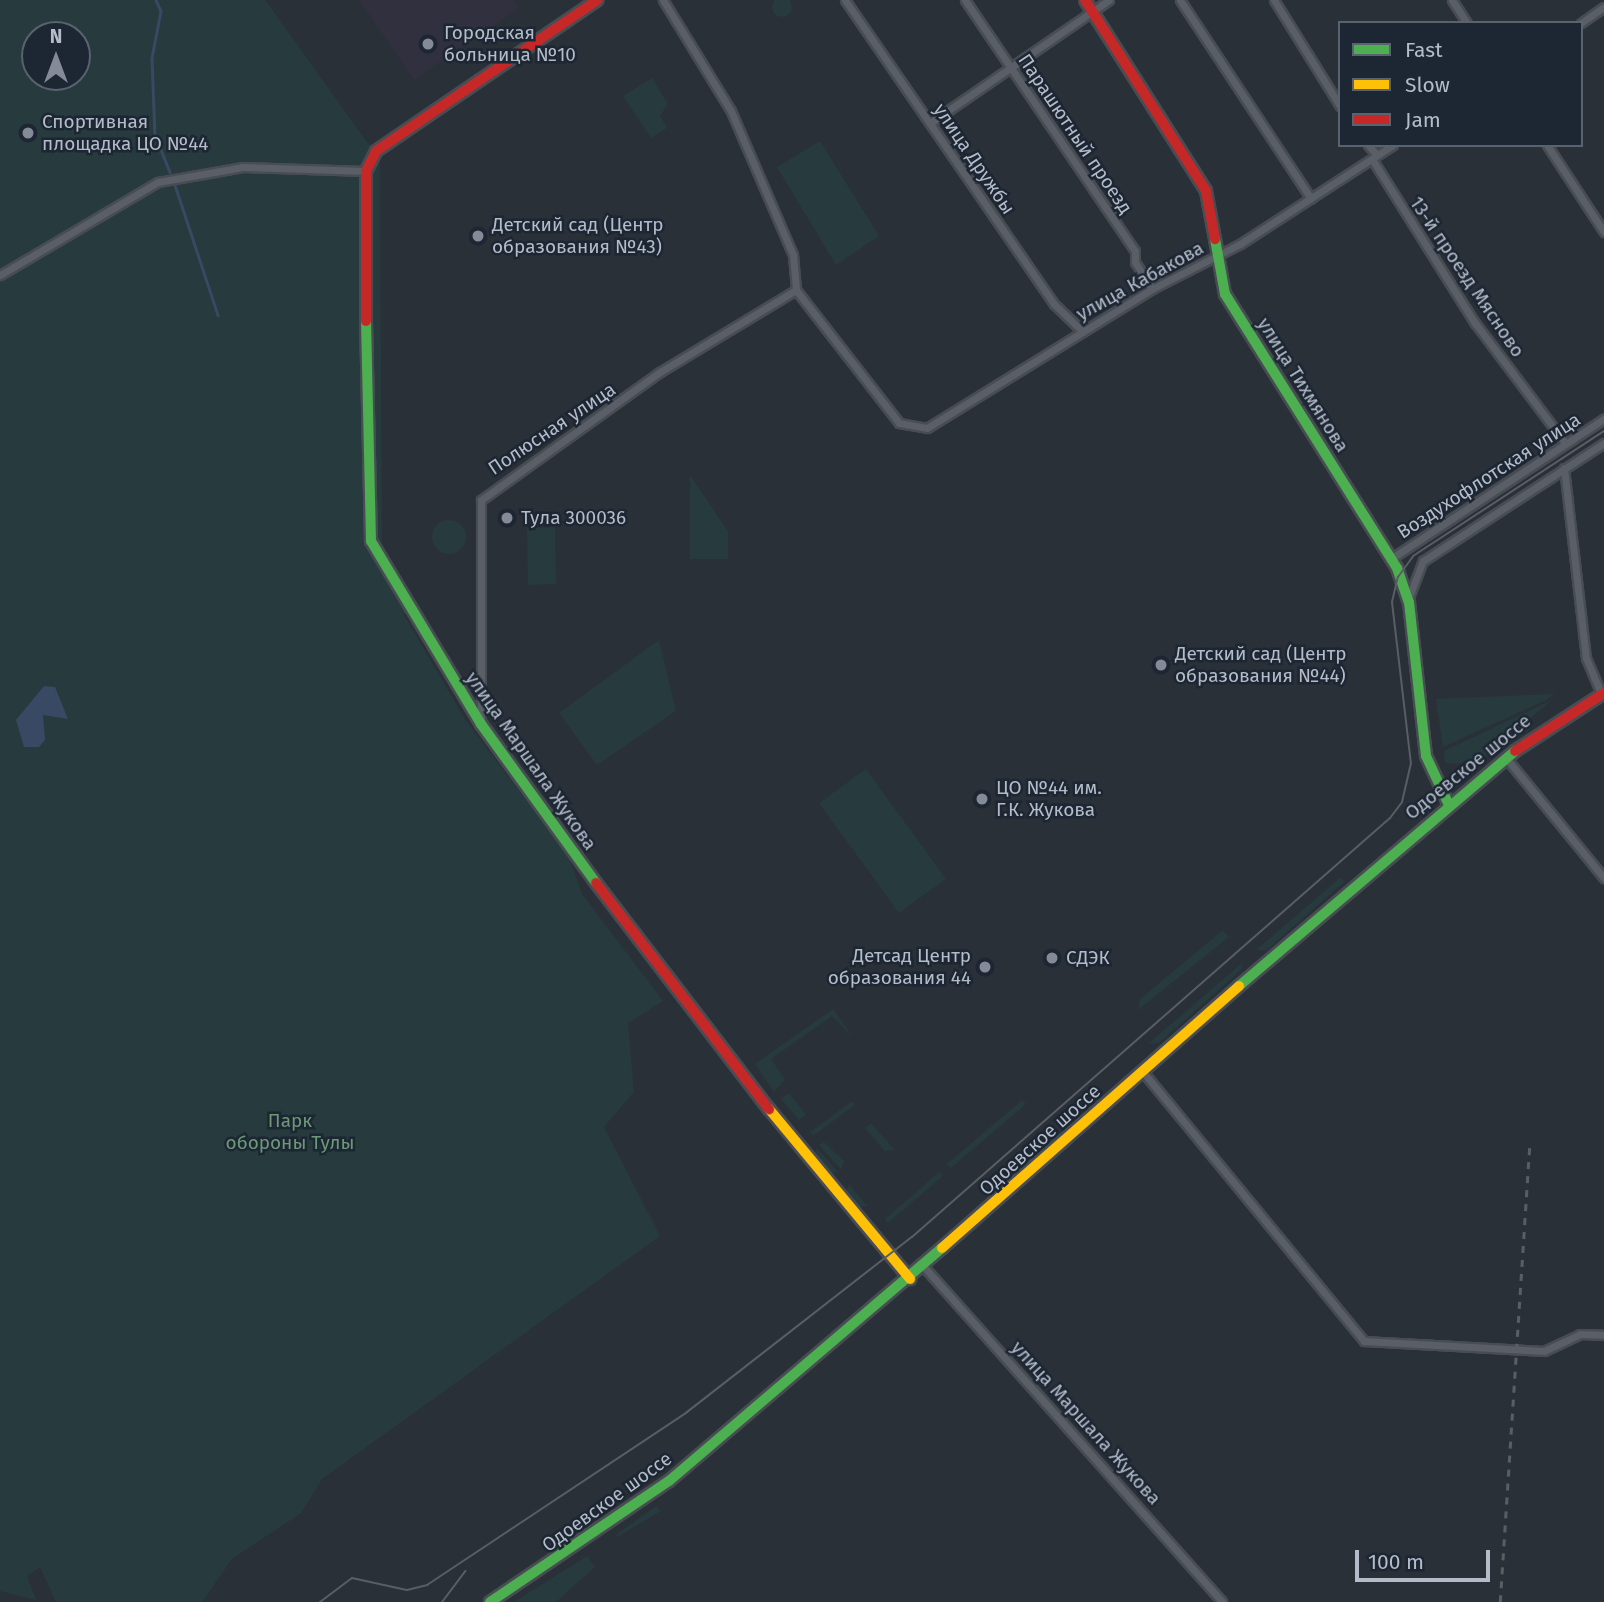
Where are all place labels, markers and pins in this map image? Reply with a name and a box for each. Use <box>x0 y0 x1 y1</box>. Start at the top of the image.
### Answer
place label: Городская больница №10 <box>444 22 576 66</box>
marker: Городская больница №10 <box>418 34 438 54</box>
place label: Спортивная площадка ЦО №44 <box>42 111 208 155</box>
marker: Спортивная площадка ЦО №44 <box>20 125 36 141</box>
place label: Детский сад (Центр образования №43) <box>492 214 663 258</box>
marker: Детский сад (Центр образования №43) <box>470 228 486 244</box>
place label: Тула 300036 <box>521 507 626 529</box>
marker: Тула 300036 <box>499 510 515 526</box>
place label: Детский сад (Центр образования №44) <box>1175 643 1346 687</box>
marker: Детский сад (Центр образования №44) <box>1153 657 1169 673</box>
place label: ЦО №44 им. Г.К. Жукова <box>996 777 1102 821</box>
marker: ЦО №44 им. Г.К. Жукова <box>974 791 990 807</box>
place label: Детсад Центр образования 44 <box>828 945 971 989</box>
place label: СДЭК <box>1066 947 1110 969</box>
marker: СДЭК <box>1044 950 1060 966</box>
marker: Детсад Центр образования 44 <box>977 959 993 975</box>

